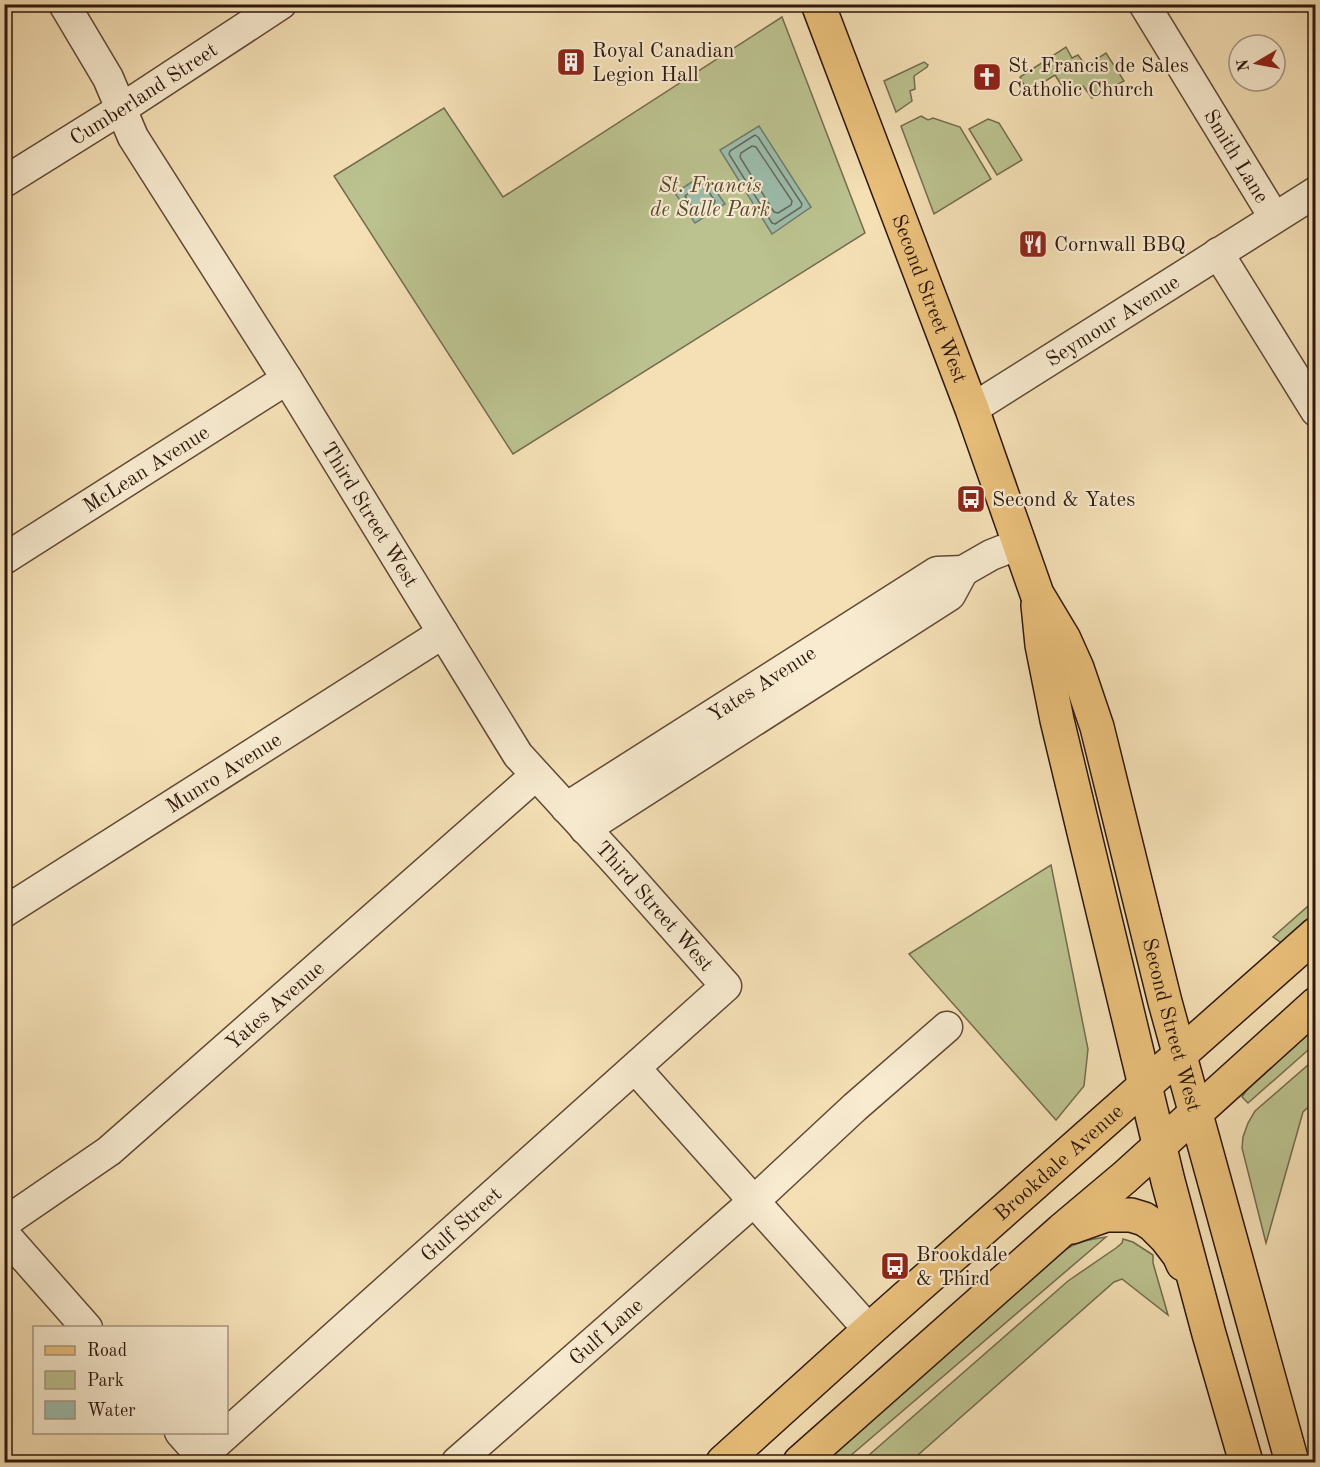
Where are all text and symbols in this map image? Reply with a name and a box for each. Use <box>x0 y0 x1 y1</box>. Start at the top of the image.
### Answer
north arrow <box>1227 33 1287 93</box>
street label: Cumberland Street <box>67 40 222 150</box>
place label: Royal Canadian Legion Hall <box>592 41 734 86</box>
building icon: Royal Canadian Legion Hall <box>555 46 587 78</box>
place label: St. Francis de Sales Catholic Church <box>1008 56 1189 101</box>
text: N <box>1235 57 1253 73</box>
church icon: St. Francis de Sales Catholic Church <box>971 61 1003 93</box>
street label: Smith Lane <box>1199 106 1272 207</box>
park label: St. Francis de Salle Park <box>650 176 770 221</box>
street label: Second Street West <box>887 212 970 386</box>
restaurant icon: Cornwall BBQ <box>1017 228 1049 260</box>
place label: Cornwall BBQ <box>1054 235 1185 256</box>
street label: Seymour Avenue <box>1043 272 1184 372</box>
street label: McLean Avenue <box>80 422 213 518</box>
street label: Third Street West <box>317 439 421 591</box>
bus stop icon: Second & Yates <box>955 483 987 515</box>
place label: Second & Yates <box>992 490 1135 511</box>
street label: Yates Avenue <box>705 643 820 727</box>
street label: Munro Avenue <box>163 730 286 818</box>
street label: Third Street West <box>591 838 717 976</box>
street label: Second Street West <box>1138 936 1204 1114</box>
street label: Yates Avenue <box>222 958 329 1055</box>
street label: Brookdale Avenue <box>991 1101 1128 1226</box>
street label: Gulf Street <box>418 1184 506 1267</box>
place label: Brookdale & Third <box>916 1245 1008 1290</box>
bus stop icon: Brookdale & Third <box>879 1250 911 1282</box>
street label: Gulf Lane <box>566 1295 648 1370</box>
legend <box>33 1326 228 1434</box>
text: Road <box>87 1342 127 1360</box>
text: Park <box>87 1372 124 1390</box>
text: Water <box>87 1402 136 1420</box>

